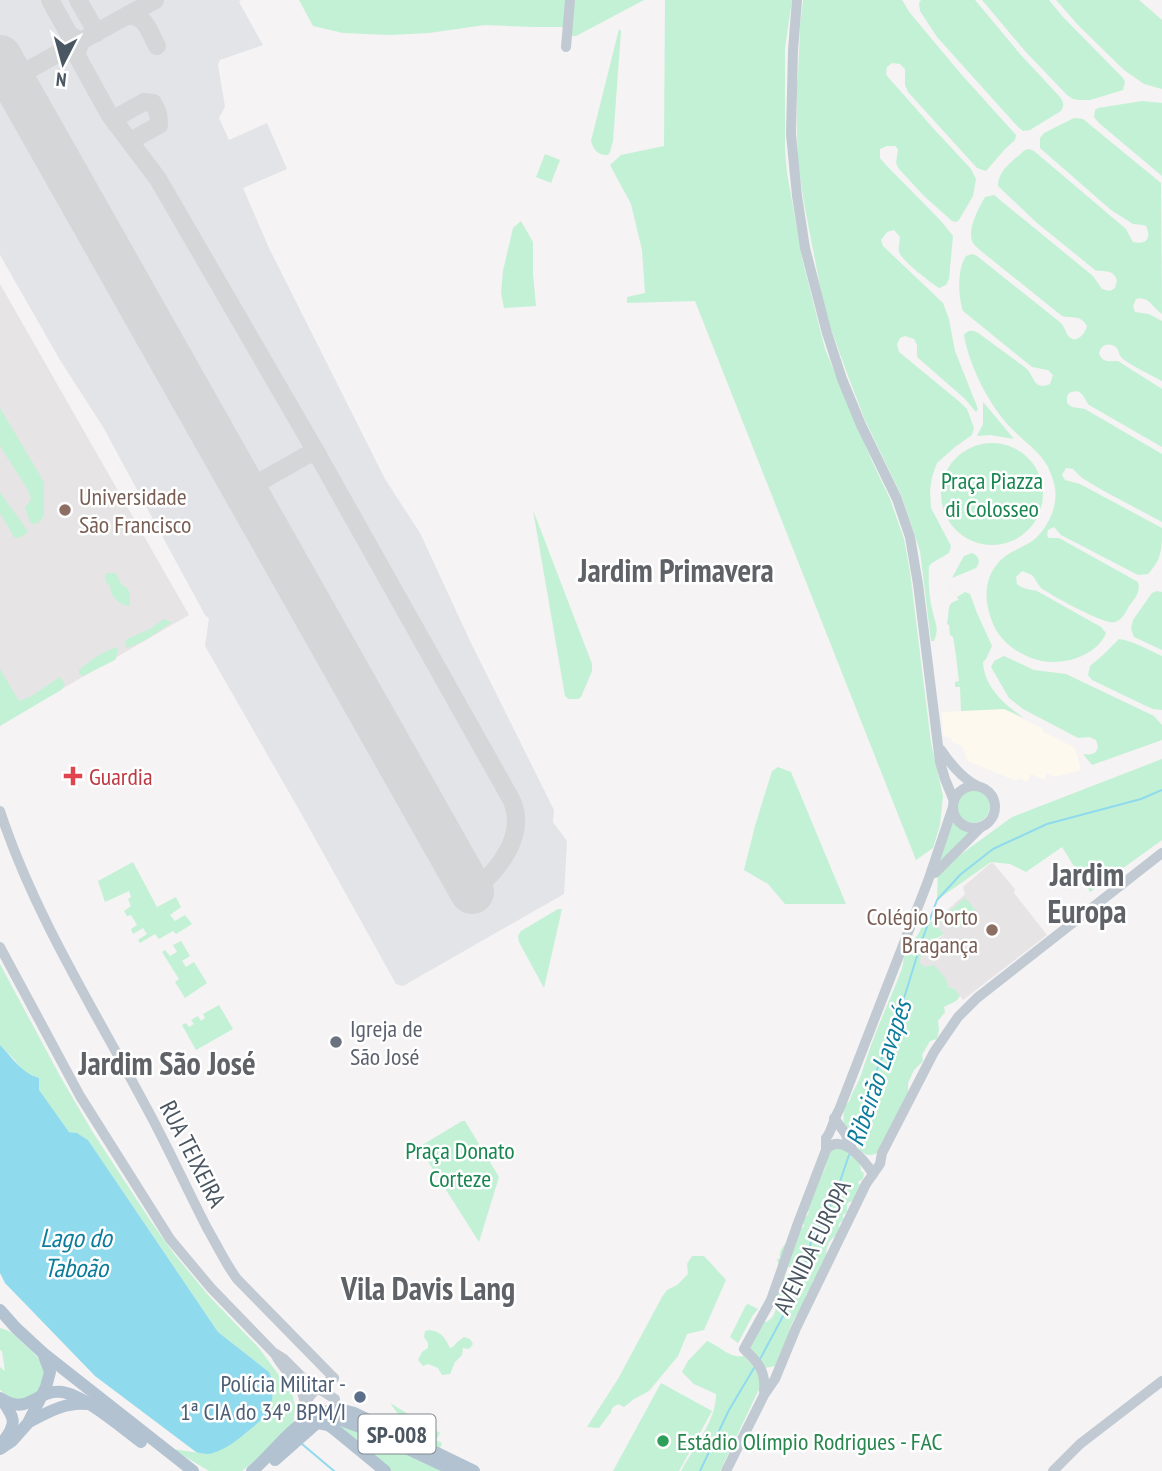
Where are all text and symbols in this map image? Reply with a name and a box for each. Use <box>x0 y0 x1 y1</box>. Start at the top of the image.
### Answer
north arrow <box>28 28 98 98</box>
text: N <box>55 67 68 92</box>
park label: Praça Piazza di Colosseo <box>941 465 1043 524</box>
place label: Universidade São Francisco <box>79 481 191 540</box>
marker: Universidade São Francisco <box>57 502 73 518</box>
district label: Jardim Primavera <box>577 549 774 591</box>
place label: Guardia <box>89 761 153 792</box>
marker: Guardia <box>63 766 83 786</box>
district label: Jardim Europa <box>1047 853 1127 932</box>
place label: Colégio Porto Bragança <box>867 901 978 960</box>
marker: Colégio Porto Bragança <box>984 922 1000 938</box>
water label: Ribeirão Lavapés <box>838 994 919 1150</box>
place label: Igreja de São José <box>350 1013 423 1072</box>
marker: Igreja de São José <box>328 1034 344 1050</box>
district label: Jardim São José <box>77 1042 256 1084</box>
street label: RUA TEIXEIRA <box>153 1095 233 1213</box>
park label: Praça Donato Corteze <box>405 1135 515 1194</box>
street label: AVENIDA EUROPA <box>766 1174 858 1319</box>
water label: Lago do Taboão <box>40 1221 113 1284</box>
district label: Vila Davis Lang <box>340 1267 515 1309</box>
place label: Polícia Militar - 1ª CIA do 34º BPM/I <box>180 1368 346 1427</box>
marker: Polícia Militar - 1ª CIA do 34º BPM/I <box>352 1389 368 1405</box>
road number: SP-008 <box>358 1414 436 1454</box>
place label: Estádio Olímpio Rodrigues - FAC <box>677 1426 942 1457</box>
marker: Estádio Olímpio Rodrigues - FAC <box>655 1433 671 1449</box>

